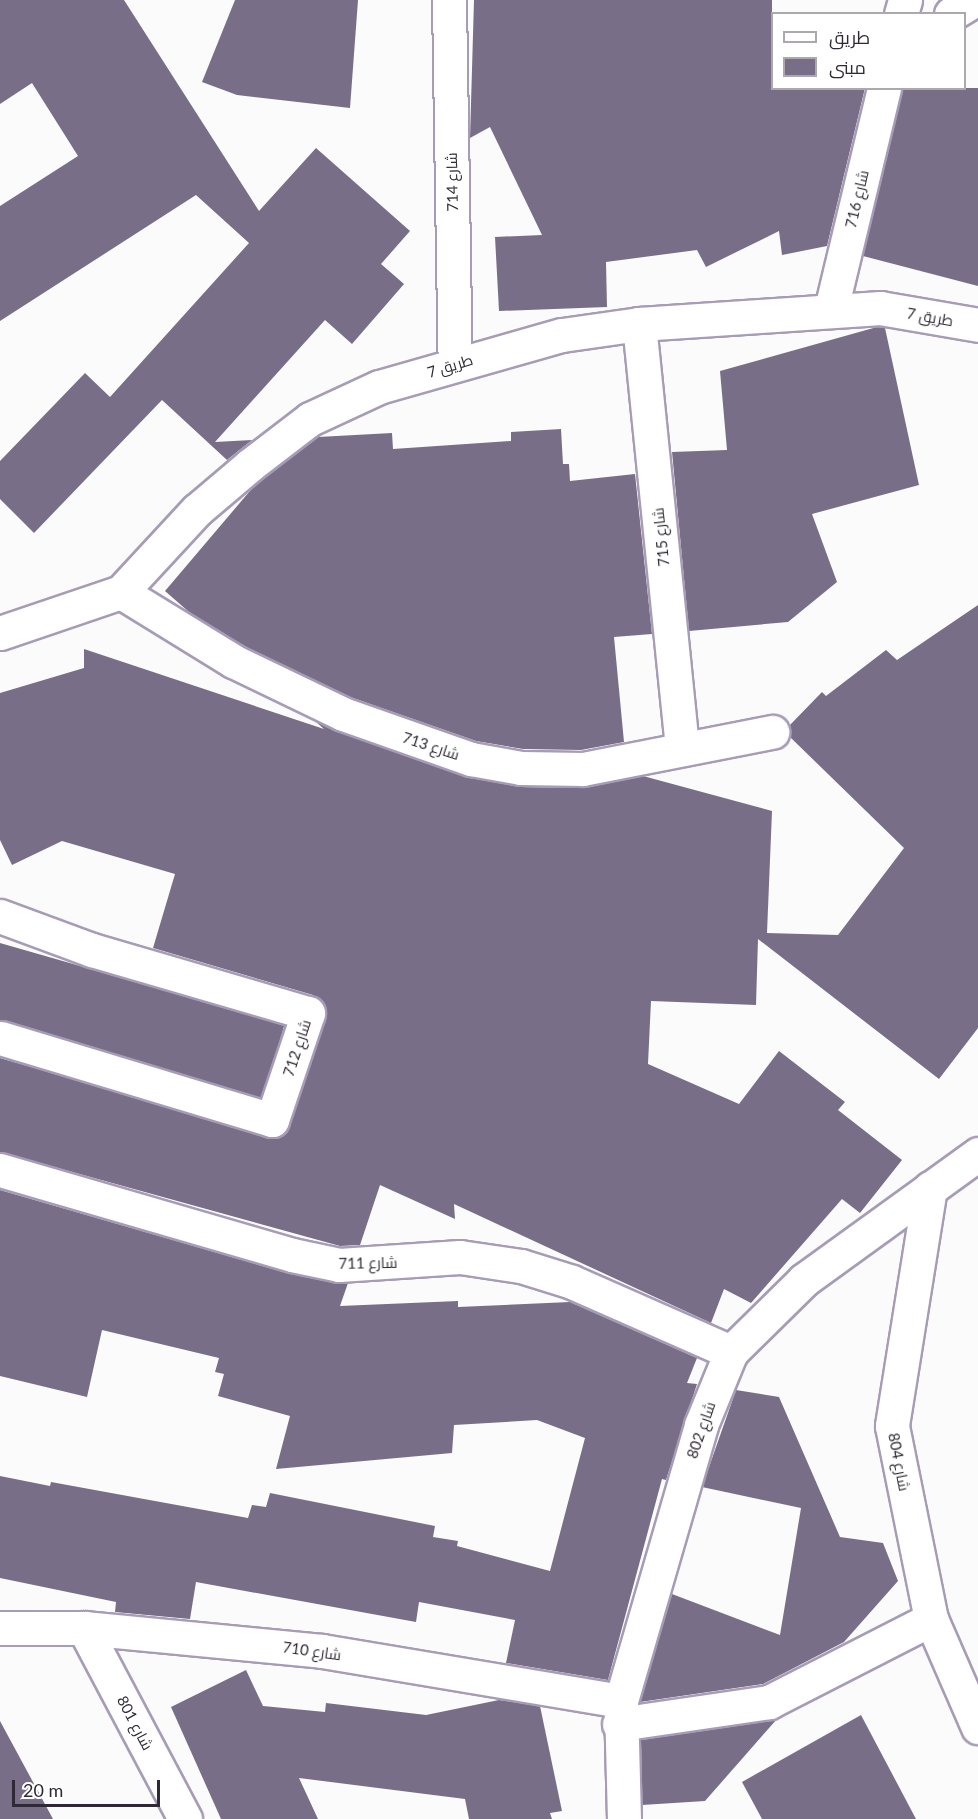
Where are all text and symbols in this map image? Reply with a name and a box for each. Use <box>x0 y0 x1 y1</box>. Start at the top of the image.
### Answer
legend <box>771 12 966 90</box>
text: طريق <box>829 26 870 48</box>
text: مبنى <box>829 56 866 78</box>
street label: شارع 714 <box>442 152 462 212</box>
street label: شارع 716 <box>842 168 872 230</box>
street label: 7 طريق <box>905 304 955 330</box>
street label: 7 طريق <box>425 351 475 381</box>
street label: شارع 715 <box>649 507 673 567</box>
street label: شارع 713 <box>400 728 462 764</box>
street label: شارع 712 <box>279 1017 315 1079</box>
street label: شارع 711 <box>338 1253 398 1273</box>
street label: شارع 802 <box>683 1399 719 1461</box>
street label: شارع 804 <box>885 1431 913 1493</box>
street label: شارع 710 <box>282 1638 342 1664</box>
street label: شارع 801 <box>113 1693 157 1753</box>
scale bar <box>15 1768 164 1806</box>
text: 20 m <box>23 1779 63 1801</box>

